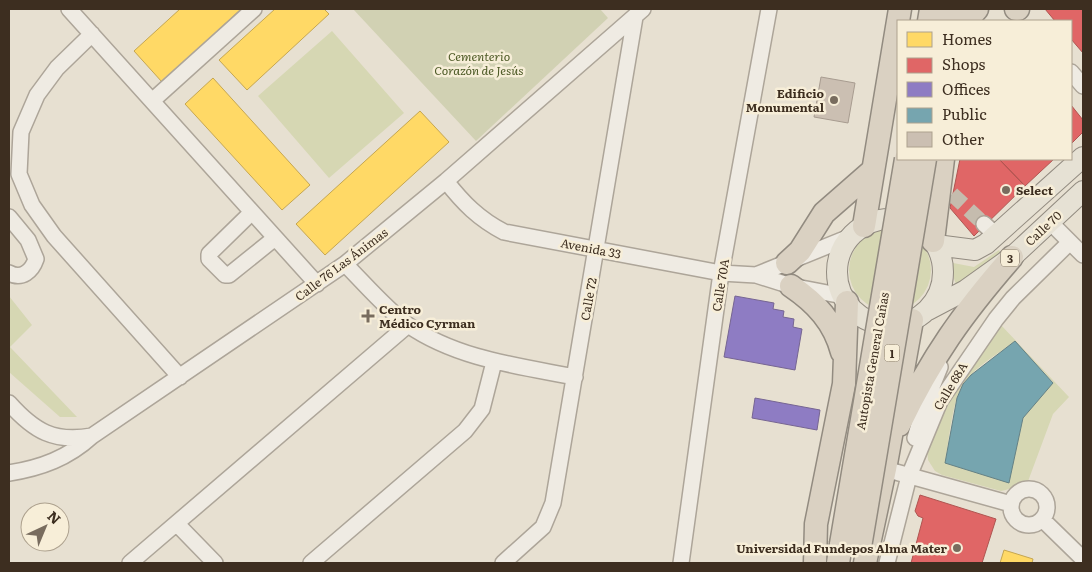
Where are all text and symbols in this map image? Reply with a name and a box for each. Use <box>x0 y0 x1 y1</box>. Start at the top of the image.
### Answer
legend <box>897 20 1072 160</box>
text: Homes <box>942 27 992 50</box>
park label: Cementerio Corazón de Jesús <box>434 47 524 79</box>
text: Shops <box>942 52 985 75</box>
text: Offices <box>942 77 990 100</box>
place label: Edificio Monumental <box>746 84 825 116</box>
marker: Edificio Monumental <box>828 94 840 106</box>
text: Public <box>942 102 987 125</box>
text: Other <box>942 127 984 150</box>
place label: Select <box>1016 181 1054 199</box>
marker: Select <box>1000 184 1012 196</box>
street label: Calle 70 <box>1021 206 1065 250</box>
street label: Calle 76 Las Ánimas <box>291 223 392 305</box>
street label: Avenida 33 <box>559 233 623 263</box>
road number: 3 <box>1001 250 1019 266</box>
street label: Calle 70A <box>707 257 733 313</box>
street label: Calle 72 <box>575 276 601 322</box>
street label: Autopista General Cañas <box>851 290 893 431</box>
place label: Centro Médico Cyrman <box>379 300 476 332</box>
marker: Centro Médico Cyrman <box>361 309 375 323</box>
road number: 1 <box>884 344 900 362</box>
street label: Calle 68A <box>929 358 971 413</box>
north arrow <box>20 502 70 552</box>
text: N <box>44 506 66 528</box>
place label: Universidad Fundepos Alma Mater <box>736 539 947 557</box>
marker: Universidad Fundepos Alma Mater <box>951 542 963 554</box>

